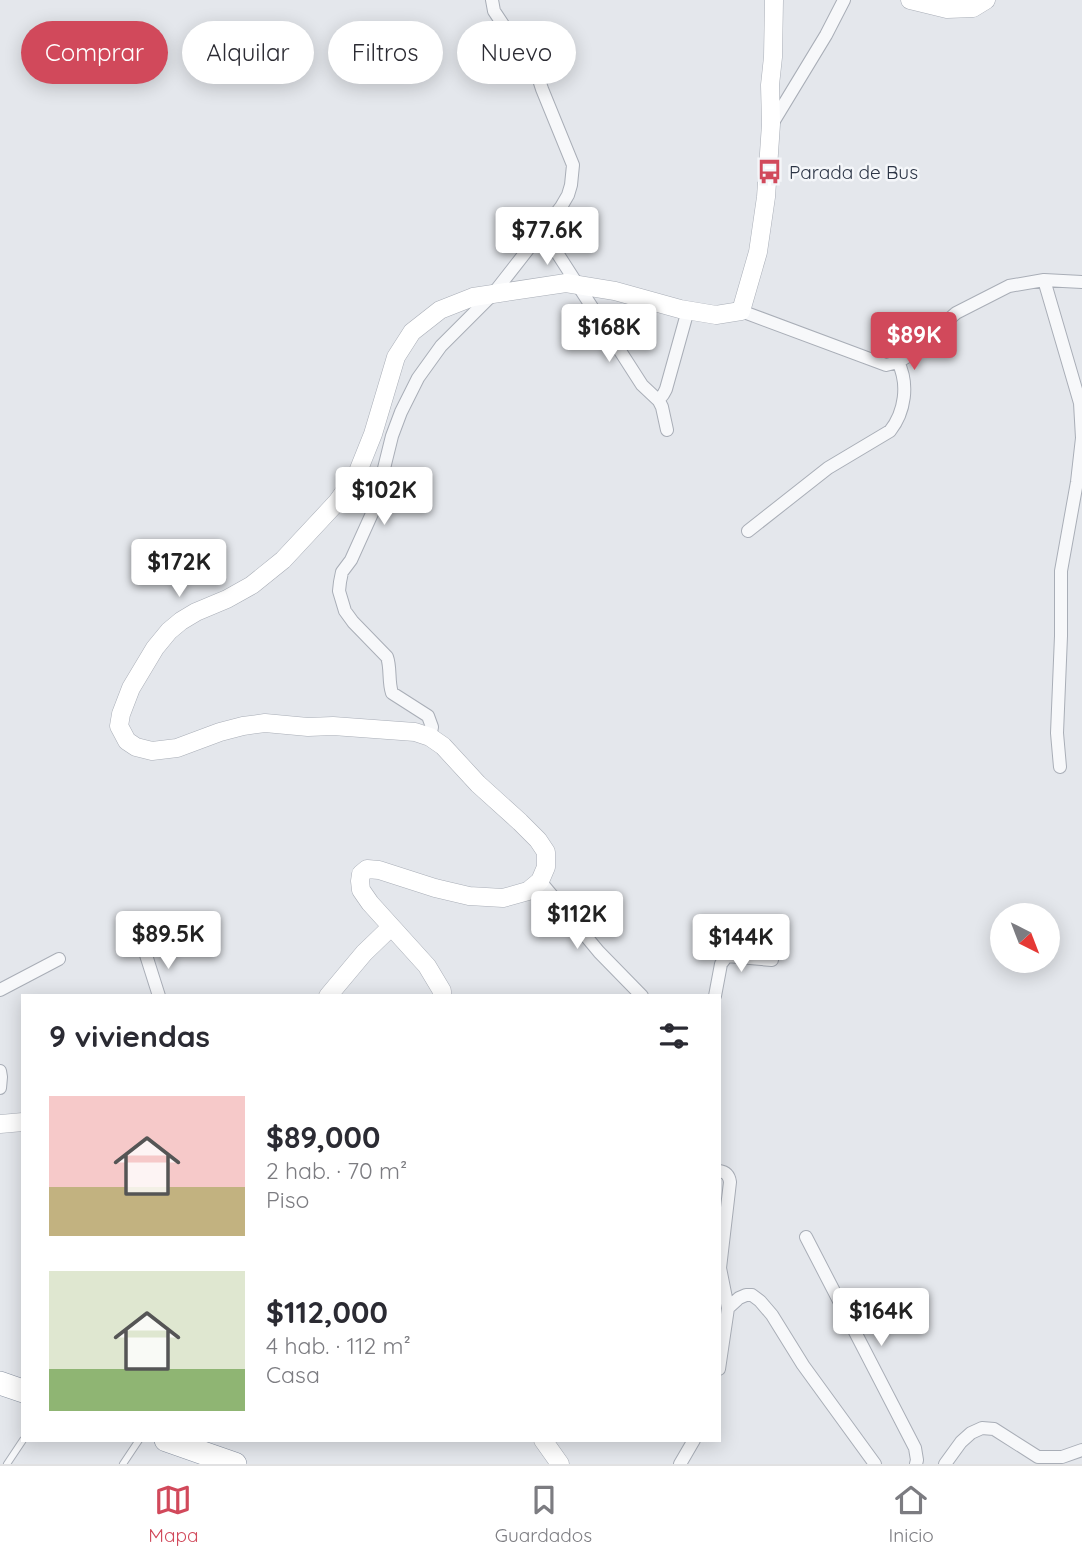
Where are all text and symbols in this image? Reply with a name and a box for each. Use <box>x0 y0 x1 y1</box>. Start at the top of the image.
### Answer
chip: Comprar <box>21 21 168 84</box>
chip: Alquilar <box>182 21 314 84</box>
chip: Filtros <box>328 21 443 84</box>
chip: Nuevo <box>457 21 576 84</box>
bus stop icon: Parada de Bus <box>755 158 783 186</box>
place label: Parada de Bus <box>789 160 918 184</box>
pin: $77.6K <box>490 208 604 267</box>
text: $77.6K <box>512 215 582 244</box>
pin: $168K <box>560 304 658 364</box>
text: $168K <box>577 312 641 341</box>
pin: $89K <box>873 312 955 372</box>
text: $89K <box>887 320 941 349</box>
pin: $102K <box>335 468 433 527</box>
text: $102K <box>352 475 416 504</box>
pin: $172K <box>130 540 228 599</box>
text: $172K <box>147 547 211 576</box>
pin: $112K <box>528 892 626 951</box>
text: $112K <box>547 899 607 928</box>
north arrow <box>990 903 1060 973</box>
map controls <box>990 903 1060 973</box>
pin: $89.5K <box>111 912 225 971</box>
pin: $144K <box>692 914 790 974</box>
text: $89.5K <box>132 919 204 948</box>
text: $144K <box>709 922 773 951</box>
text: 9 viviendas <box>49 1017 210 1055</box>
icon: filters <box>655 1017 693 1055</box>
text: $89,000 <box>266 1118 380 1156</box>
icon: home <box>105 1124 189 1208</box>
text: 2 hab. · 70 m² <box>266 1156 407 1185</box>
text: Piso <box>266 1185 309 1214</box>
pin: $164K <box>832 1288 930 1348</box>
text: $112,000 <box>266 1293 388 1331</box>
text: $164K <box>849 1296 913 1325</box>
icon: home <box>105 1299 189 1383</box>
text: 4 hab. · 112 m² <box>266 1331 411 1360</box>
text: Casa <box>266 1360 320 1389</box>
tab: Mapa <box>148 1481 198 1547</box>
tab: Guardados <box>495 1481 592 1547</box>
tab: Inicio <box>889 1481 934 1547</box>

